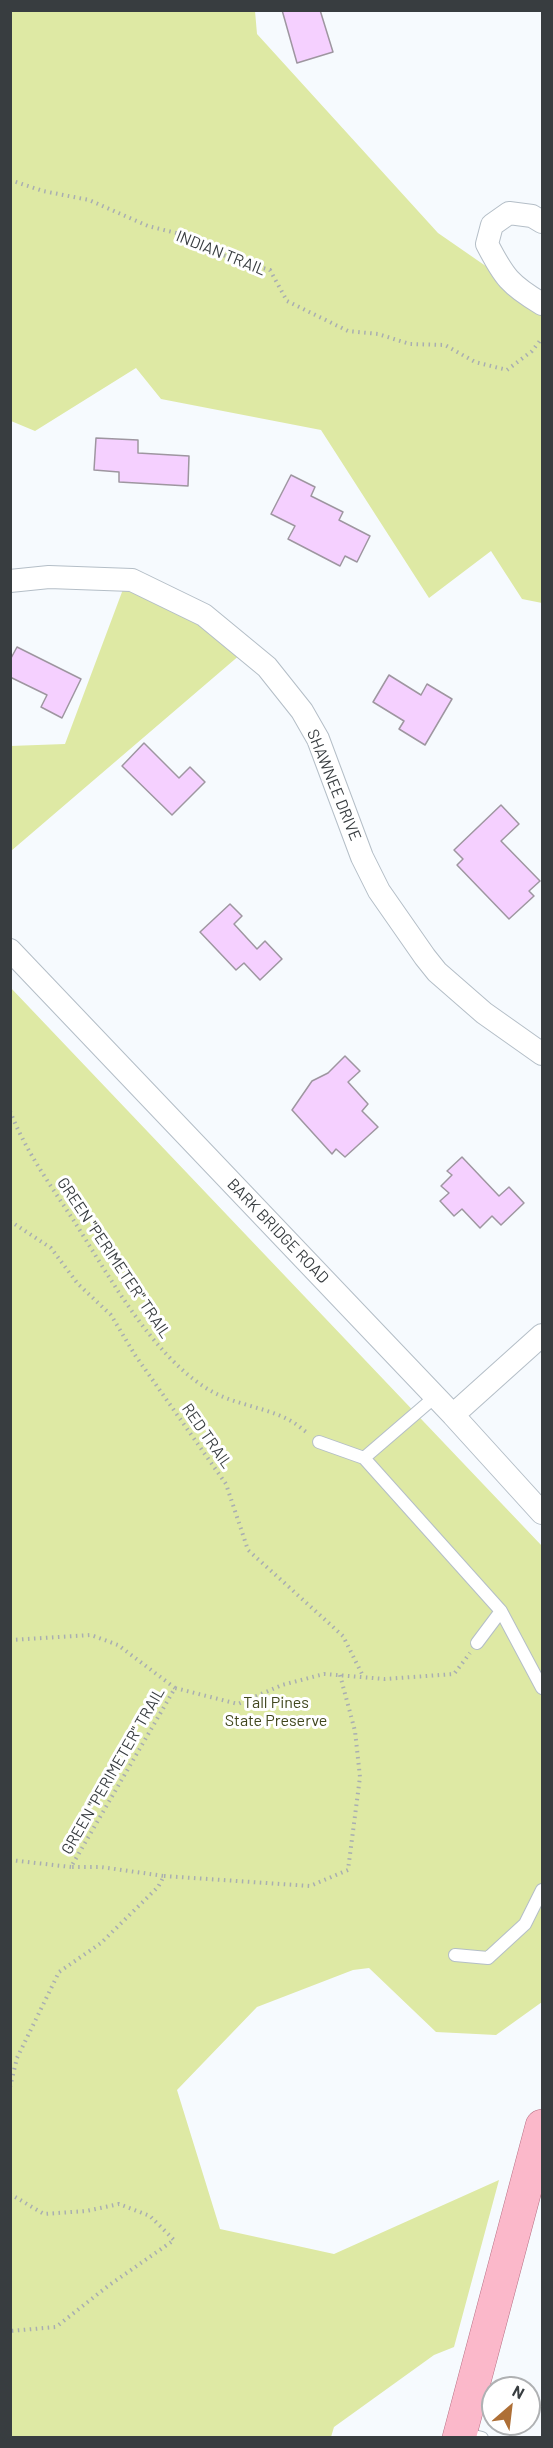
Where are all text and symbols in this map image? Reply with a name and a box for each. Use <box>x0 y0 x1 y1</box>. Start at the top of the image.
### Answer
street label: INDIAN TRAIL <box>173 226 269 280</box>
street label: SHAWNEE DRIVE <box>303 726 365 844</box>
street label: GREEN "PERIMETER" TRAIL <box>53 1174 175 1342</box>
street label: BARK BRIDGE ROAD <box>223 1175 333 1287</box>
street label: RED TRAIL <box>178 1400 236 1472</box>
street label: GREEN "PERIMETER" TRAIL <box>57 1684 169 1858</box>
park label: Tall Pines State Preserve <box>225 1693 327 1731</box>
north arrow <box>481 2376 541 2436</box>
text: N <box>510 2381 528 2402</box>

